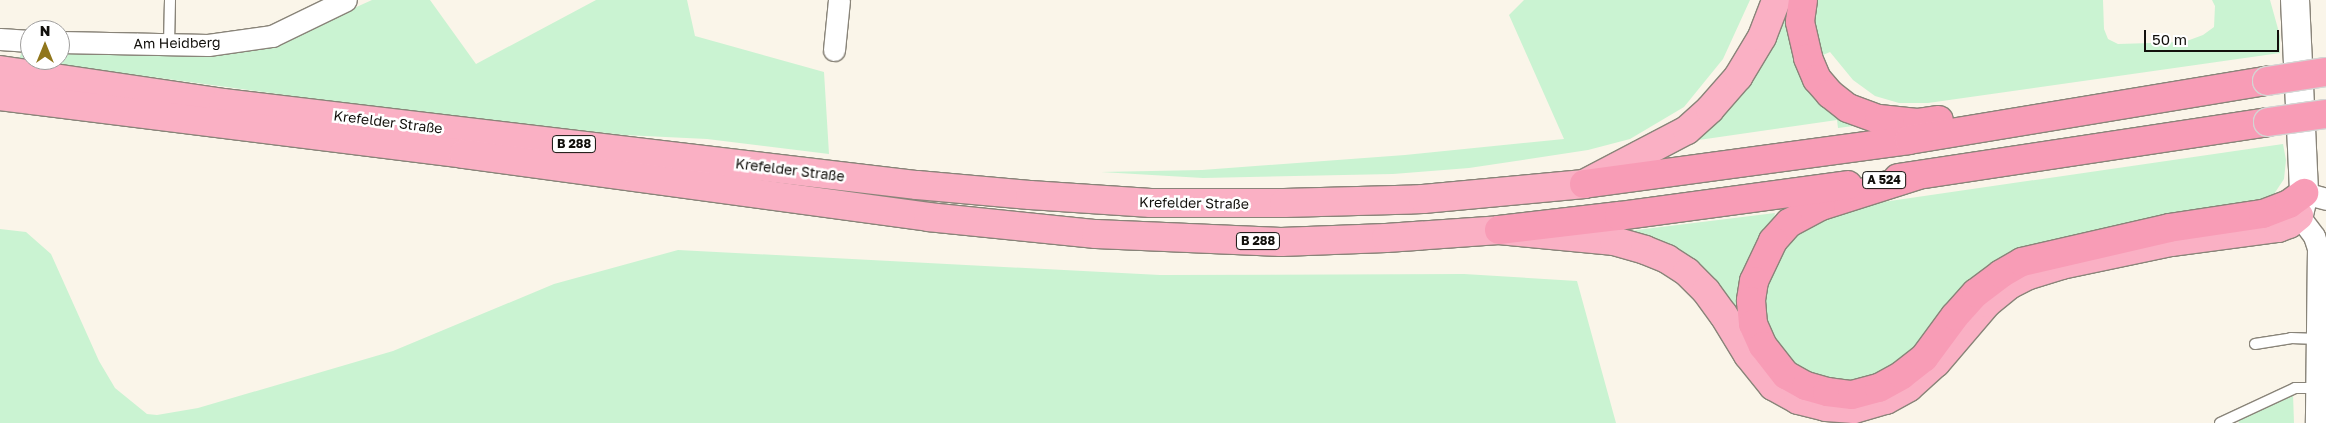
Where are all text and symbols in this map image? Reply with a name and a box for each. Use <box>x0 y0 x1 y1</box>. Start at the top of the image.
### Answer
north arrow <box>20 20 70 70</box>
scale bar <box>2146 20 2281 52</box>
text: N <box>40 22 50 39</box>
text: 50 m <box>2152 30 2187 48</box>
street label: Am Heidberg <box>133 34 221 52</box>
street label: Krefelder Straße <box>332 107 444 137</box>
road number: B 288 <box>552 134 596 154</box>
street label: Krefelder Straße <box>734 155 846 185</box>
road number: A 524 <box>1862 170 1906 190</box>
street label: Krefelder Straße <box>1139 194 1249 212</box>
road number: B 288 <box>1236 232 1280 250</box>

